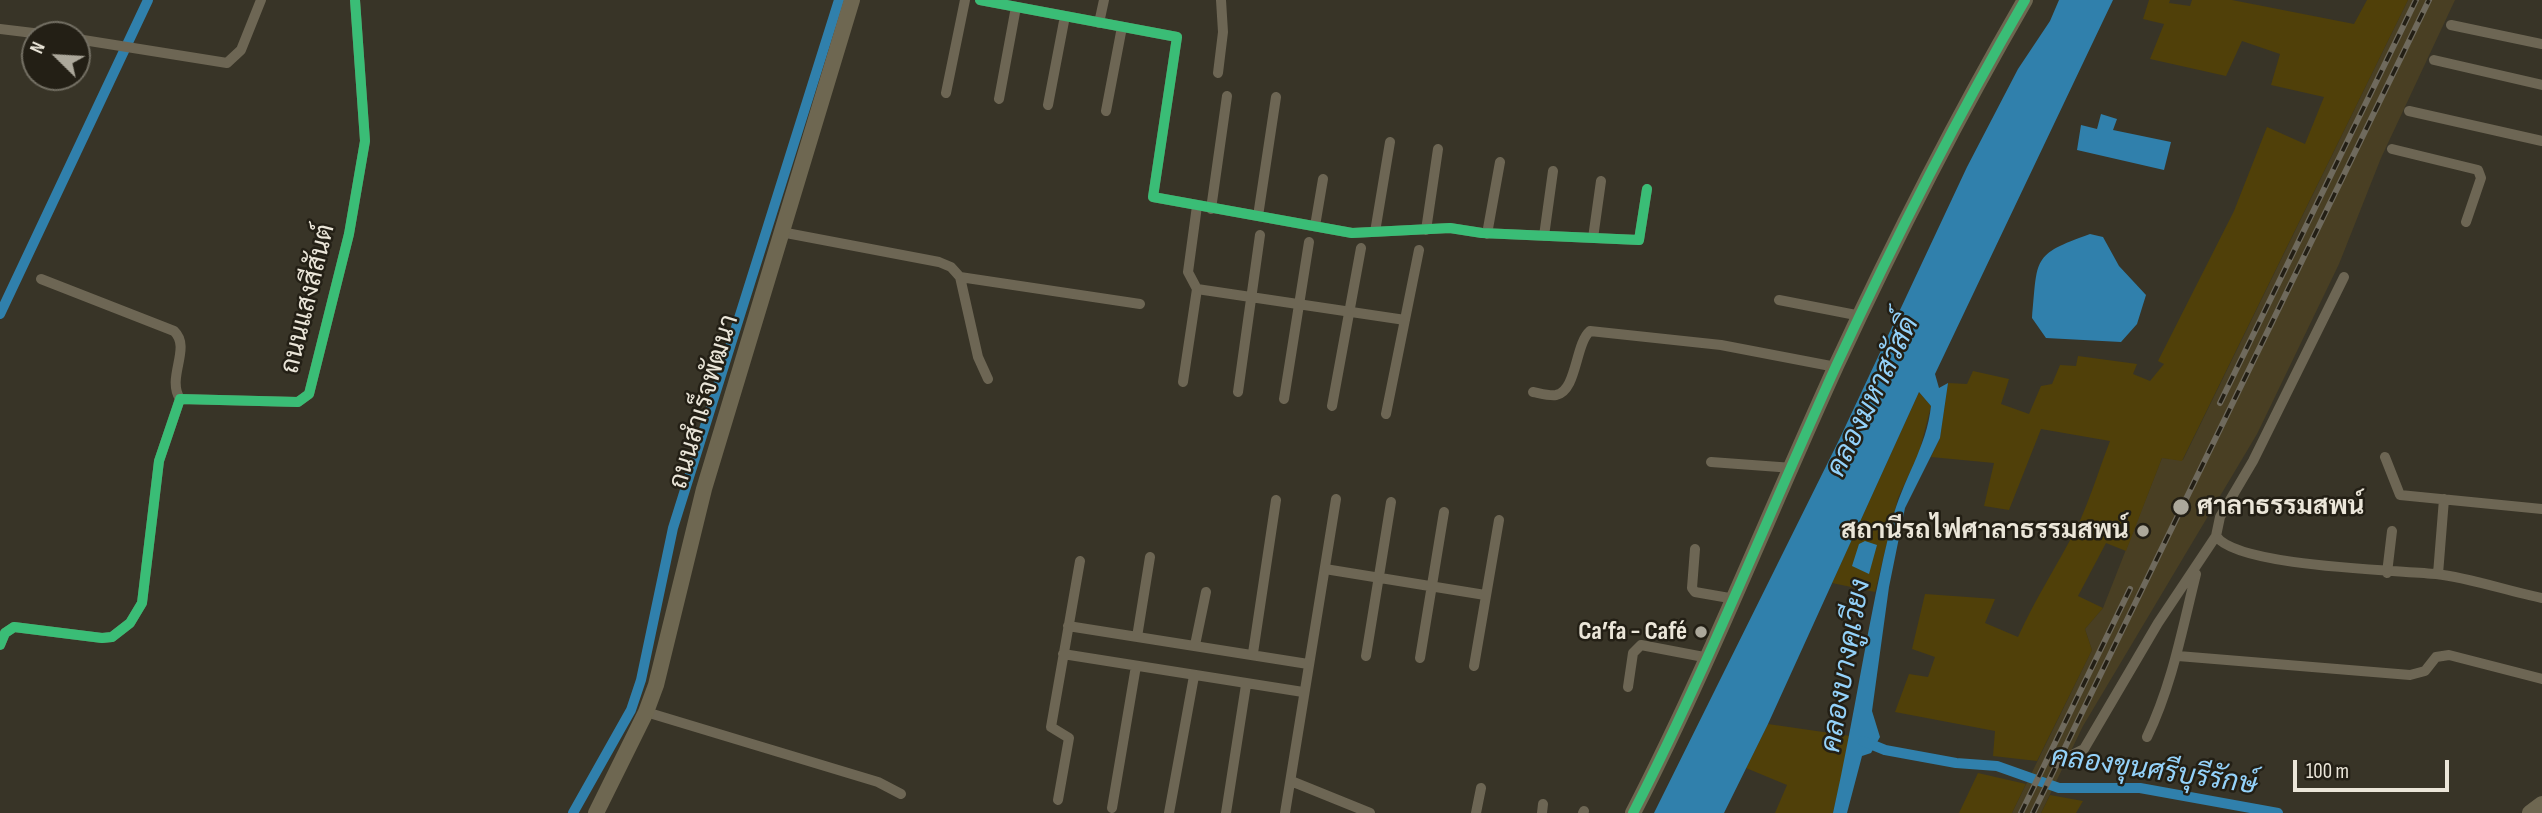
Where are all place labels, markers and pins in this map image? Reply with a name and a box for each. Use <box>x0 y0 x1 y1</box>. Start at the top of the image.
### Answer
place label: ศาลาธรรมสพน์ <box>2197 491 2365 523</box>
marker: ศาลาธรรมสพน์ <box>2171 497 2191 517</box>
place label: สถานีรถไฟศาลาธรรมสพน์ <box>1841 515 2129 547</box>
marker: สถานีรถไฟศาลาธรรมสพน์ <box>2135 523 2151 539</box>
place label: Ca’fa - Café <box>1578 616 1687 648</box>
marker: Ca’fa - Café <box>1693 624 1709 640</box>

